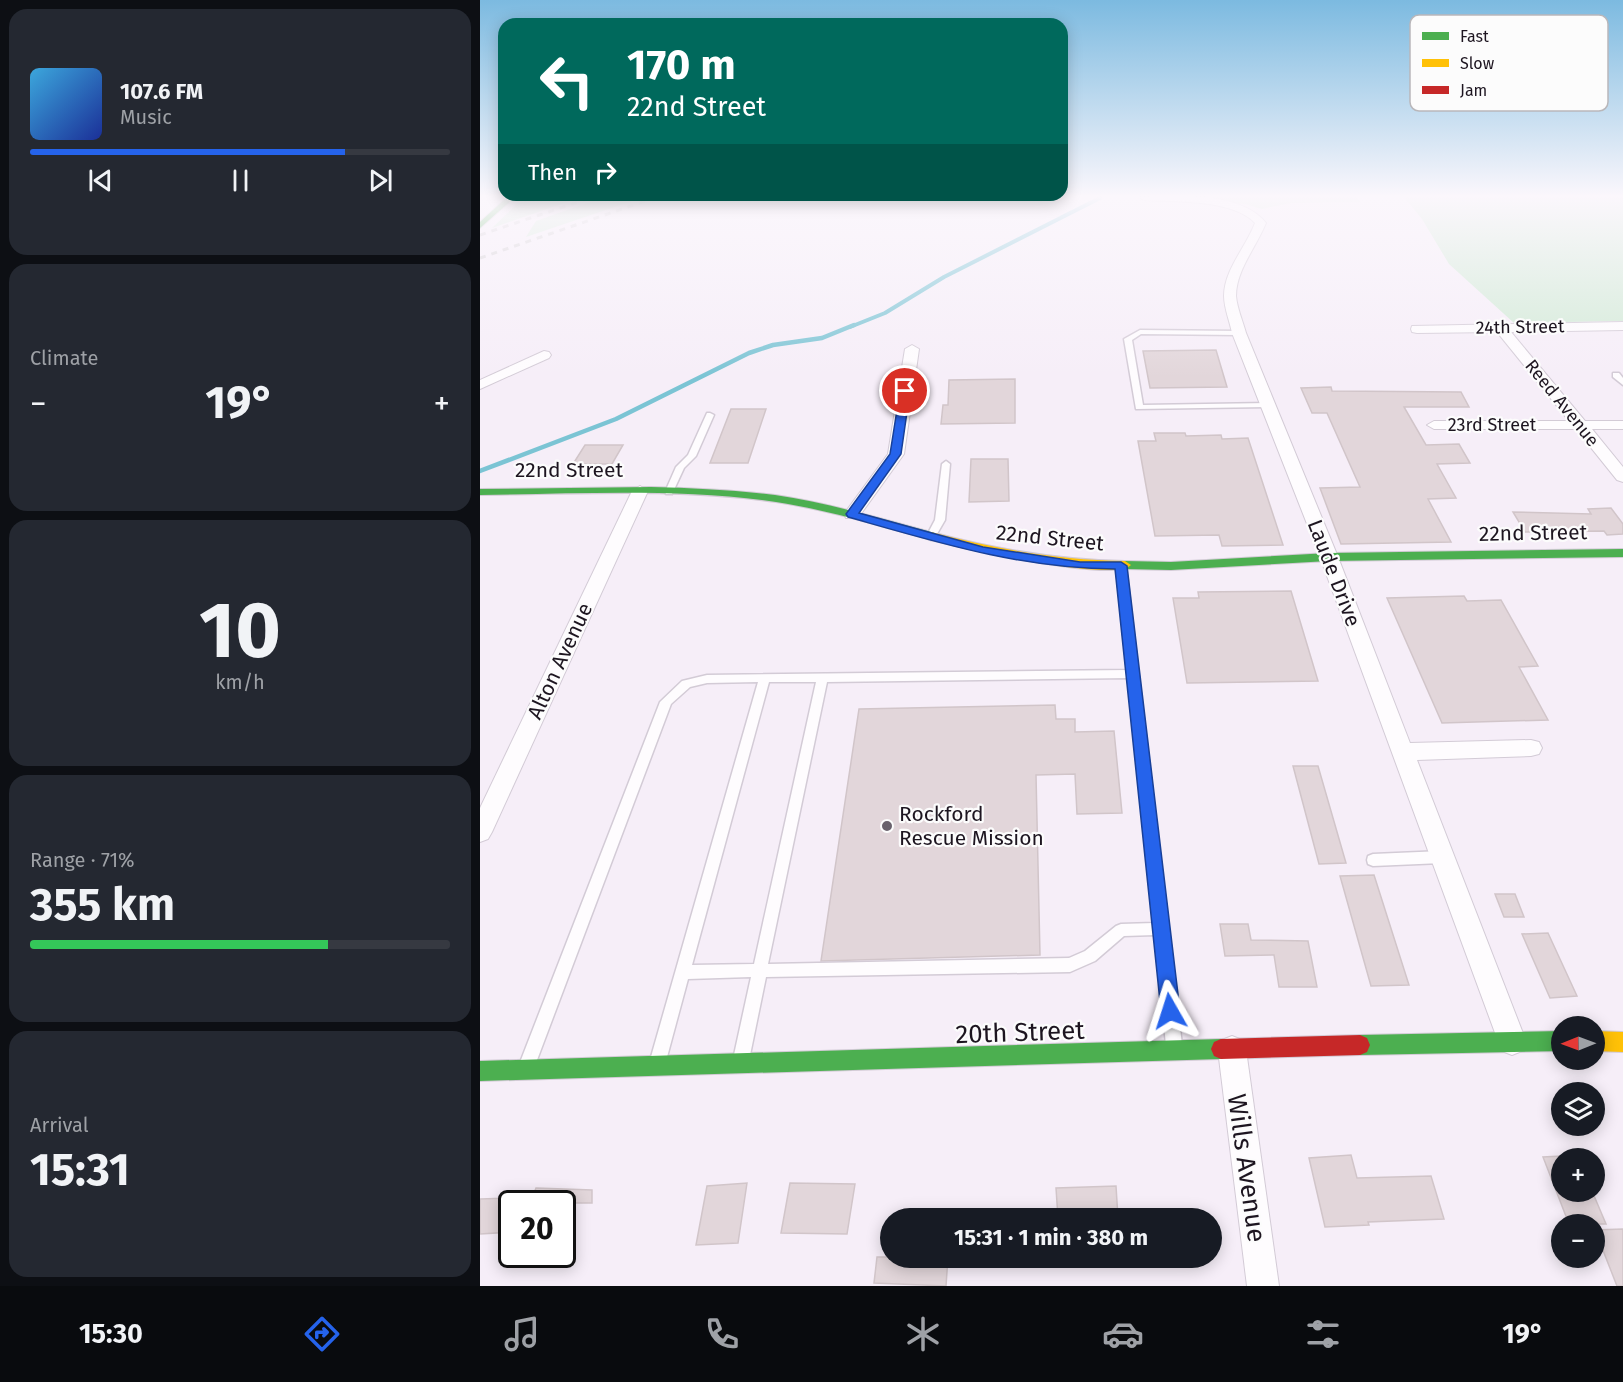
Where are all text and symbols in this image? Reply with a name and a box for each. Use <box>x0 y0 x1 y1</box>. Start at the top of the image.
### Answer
legend <box>1410 15 1608 111</box>
text: Fast <box>1460 27 1489 46</box>
text: 170 m <box>627 40 736 90</box>
icon: left <box>528 42 606 120</box>
text: Slow <box>1460 54 1495 73</box>
text: 107.6 FM <box>120 78 203 105</box>
text: Jam <box>1460 81 1487 100</box>
text: 22nd Street <box>627 91 766 123</box>
text: Music <box>120 105 172 129</box>
icon: right <box>589 156 622 189</box>
text: Then <box>528 159 577 186</box>
icon: previous <box>84 164 117 197</box>
icon: pause <box>224 164 257 197</box>
icon: next <box>364 164 397 197</box>
street label: 24th Street <box>1475 315 1565 339</box>
text: Climate <box>30 346 98 370</box>
street label: Reed Avenue <box>1520 355 1604 451</box>
pin <box>879 365 930 416</box>
icon: arrive <box>888 374 921 407</box>
text: 19° <box>205 376 275 430</box>
text: − <box>30 384 47 424</box>
text: + <box>434 384 450 424</box>
street label: 23rd Street <box>1448 414 1537 436</box>
street label: 22nd Street <box>515 457 624 483</box>
street label: Laude Drive <box>1302 516 1366 630</box>
street label: 22nd Street <box>995 519 1106 557</box>
street label: 22nd Street <box>1479 519 1588 547</box>
text: 10 <box>199 584 281 678</box>
street label: Alton Avenue <box>522 599 598 723</box>
text: km/h <box>215 670 265 694</box>
place label: Rockford Rescue Mission <box>899 801 1044 851</box>
marker: Rockford Rescue Mission <box>880 819 894 833</box>
text: Range · 71% <box>30 848 135 872</box>
text: 355 km <box>30 878 175 932</box>
position arrow <box>1138 979 1202 1043</box>
street label: 20th Street <box>955 1015 1086 1050</box>
north arrow <box>1551 1016 1605 1070</box>
map controls <box>1551 1016 1605 1268</box>
button: layers <box>1551 1082 1605 1136</box>
street label: Wills Avenue <box>1221 1092 1272 1244</box>
text: Arrival <box>30 1113 89 1137</box>
text: 15:31 <box>30 1143 130 1197</box>
button: + <box>1551 1148 1605 1202</box>
speed limit sign: 20 <box>498 1190 576 1268</box>
button: − <box>1551 1214 1605 1268</box>
text: 15:31 · 1 min · 380 m <box>954 1224 1148 1251</box>
icon: directions <box>301 1313 343 1355</box>
icon: music <box>501 1313 543 1355</box>
icon: phone <box>701 1313 743 1355</box>
icon: climate <box>902 1313 944 1355</box>
icon: car <box>1102 1313 1144 1355</box>
icon: filters <box>1302 1313 1344 1355</box>
text: 15:30 <box>79 1318 143 1350</box>
text: 19° <box>1502 1318 1544 1350</box>

